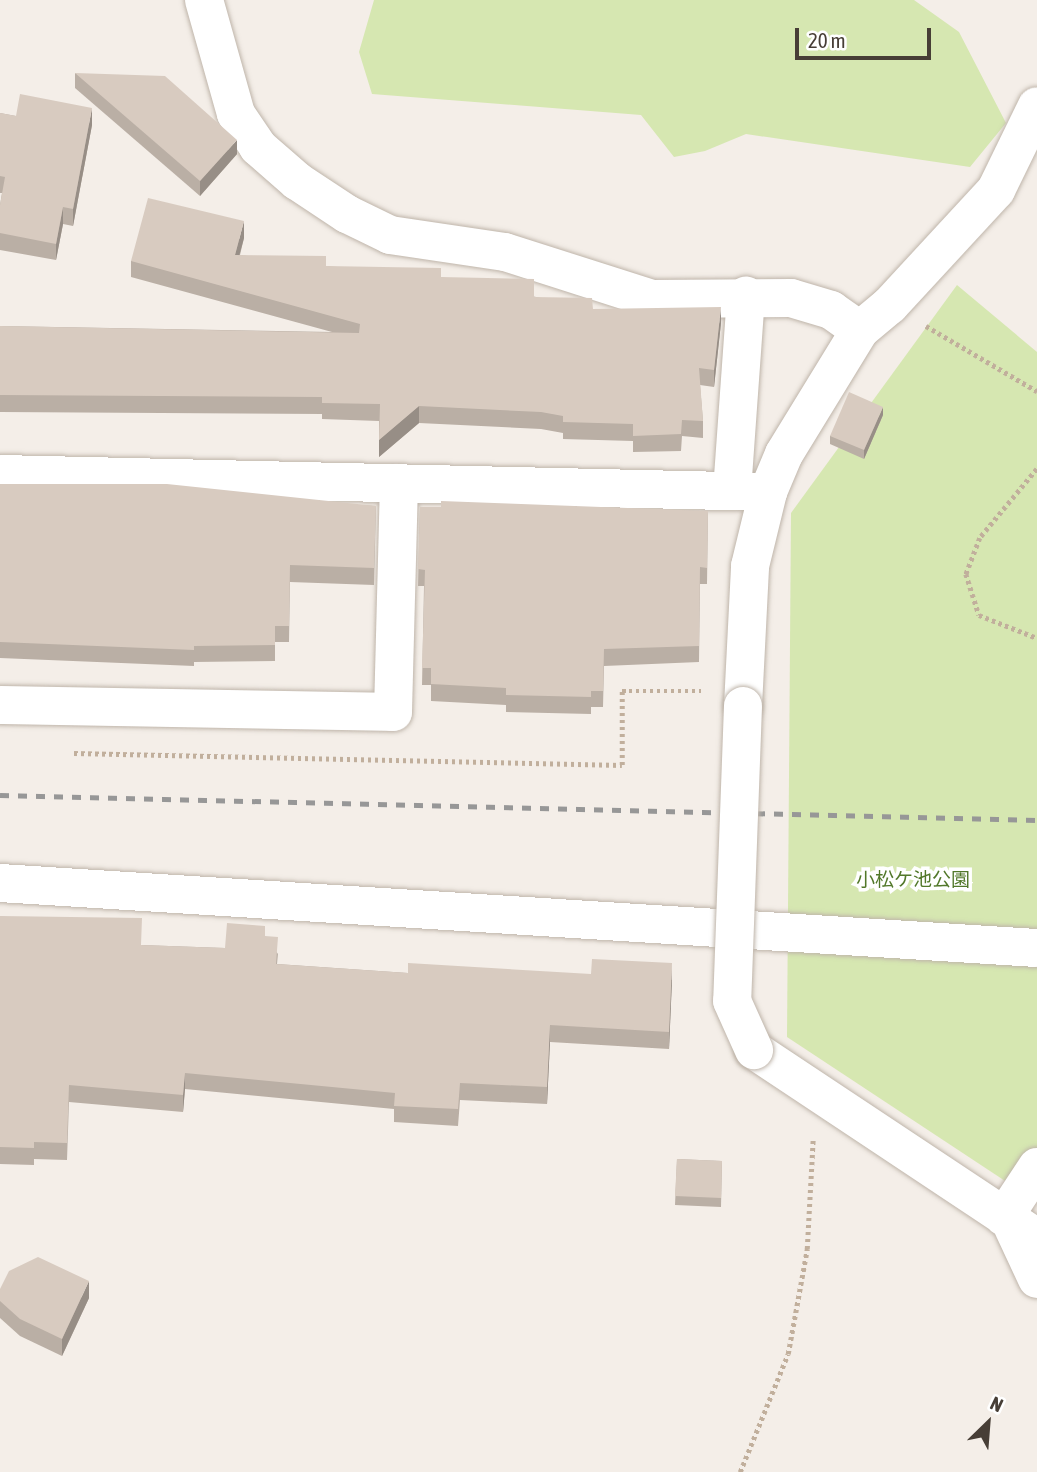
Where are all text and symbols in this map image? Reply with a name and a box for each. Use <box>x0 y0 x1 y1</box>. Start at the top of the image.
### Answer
scale bar <box>799 14 936 58</box>
text: 20 m <box>808 28 846 52</box>
park label: 小松ケ池公園 <box>856 869 970 891</box>
north arrow <box>953 1388 1023 1458</box>
text: N <box>987 1392 1007 1416</box>

